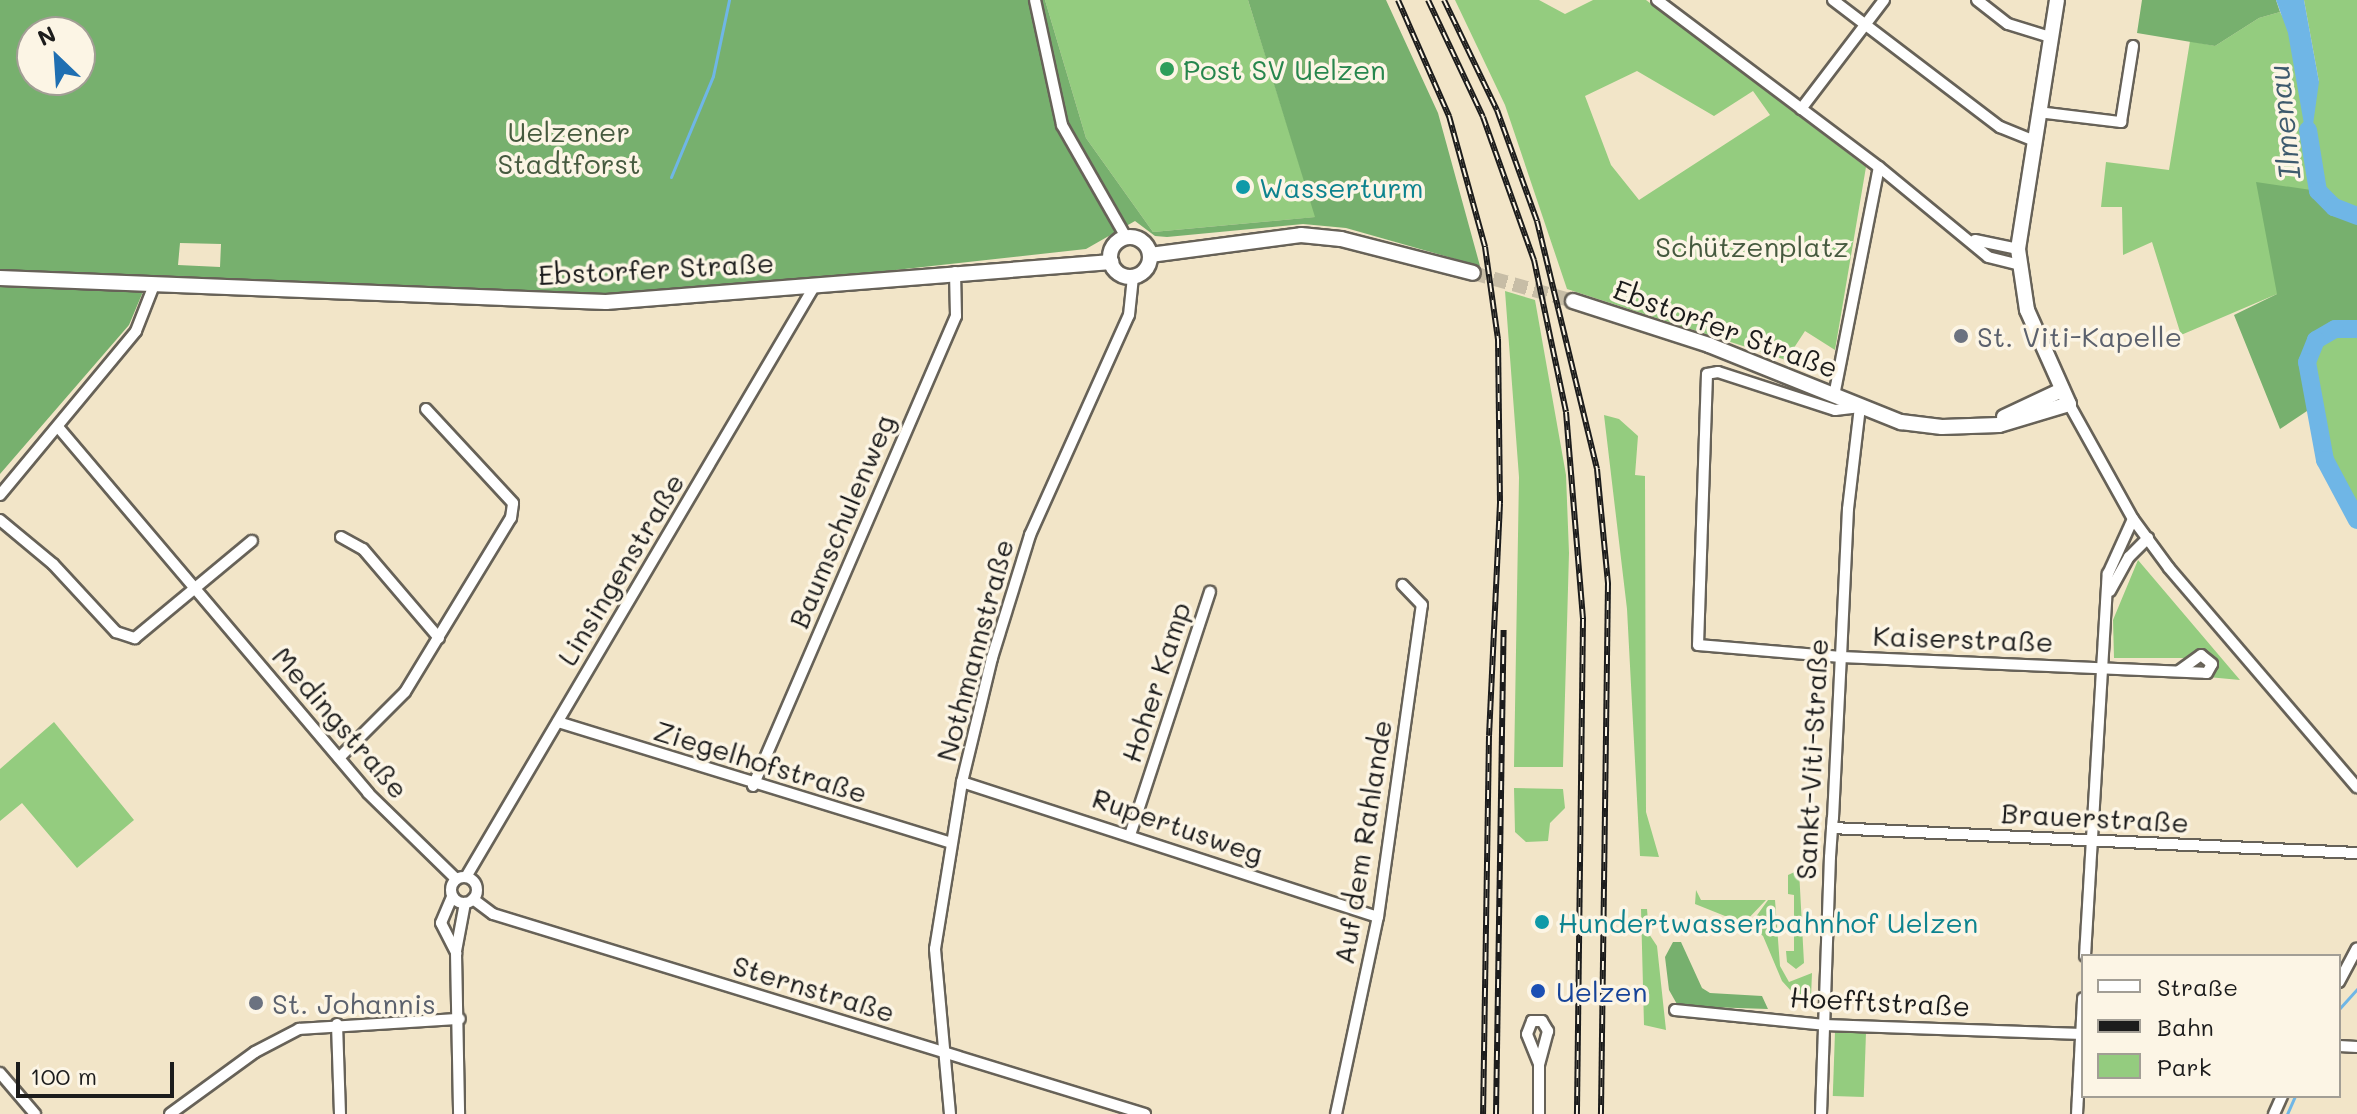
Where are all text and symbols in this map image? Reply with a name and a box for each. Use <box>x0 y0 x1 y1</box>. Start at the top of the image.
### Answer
north arrow <box>16 16 96 96</box>
text: N <box>33 19 60 52</box>
place label: Post SV Uelzen <box>1183 52 1386 86</box>
marker: Post SV Uelzen <box>1158 60 1176 78</box>
water label: Ilmenau <box>2259 63 2307 181</box>
park label: Uelzener Stadtforst <box>497 114 641 180</box>
place label: Wasserturm <box>1259 170 1424 204</box>
marker: Wasserturm <box>1234 178 1252 196</box>
park label: Schützenplatz <box>1655 229 1849 263</box>
street label: Ebstorfer Straße <box>537 245 775 291</box>
street label: Ebstorfer Straße <box>1609 272 1843 384</box>
place label: St. Viti-Kapelle <box>1977 319 2182 353</box>
marker: St. Viti-Kapelle <box>1952 327 1970 345</box>
street label: Baumschulenweg <box>781 409 901 633</box>
street label: Linsingenstraße <box>549 467 691 671</box>
street label: Nothmannstraße <box>928 535 1020 765</box>
street label: Hoher Kamp <box>1113 598 1197 766</box>
street label: Kaiserstraße <box>1872 618 2054 658</box>
street label: Sankt-Viti-Straße <box>1788 637 1834 881</box>
street label: Medingstraße <box>266 639 416 805</box>
street label: Ziegelhofstraße <box>650 713 872 809</box>
street label: Auf dem Rahlande <box>1326 717 1398 967</box>
street label: Rupertusweg <box>1088 780 1268 870</box>
street label: Brauerstraße <box>2000 795 2190 839</box>
place label: Hundertwasserbahnhof Uelzen <box>1558 905 1978 939</box>
marker: Hundertwasserbahnhof Uelzen <box>1533 913 1551 931</box>
street label: Sternstraße <box>729 947 899 1029</box>
legend <box>2081 954 2341 1098</box>
text: Straße <box>2157 971 2238 1002</box>
place label: Uelzen <box>1556 974 1647 1008</box>
street label: Hoefftstraße <box>1789 979 1971 1023</box>
marker: Uelzen <box>1527 980 1549 1002</box>
place label: St. Johannis <box>272 986 436 1020</box>
marker: St. Johannis <box>247 994 265 1012</box>
text: Bahn <box>2157 1011 2214 1042</box>
scale bar <box>20 1046 178 1096</box>
text: Park <box>2157 1051 2211 1082</box>
text: 100 m <box>30 1060 97 1091</box>

